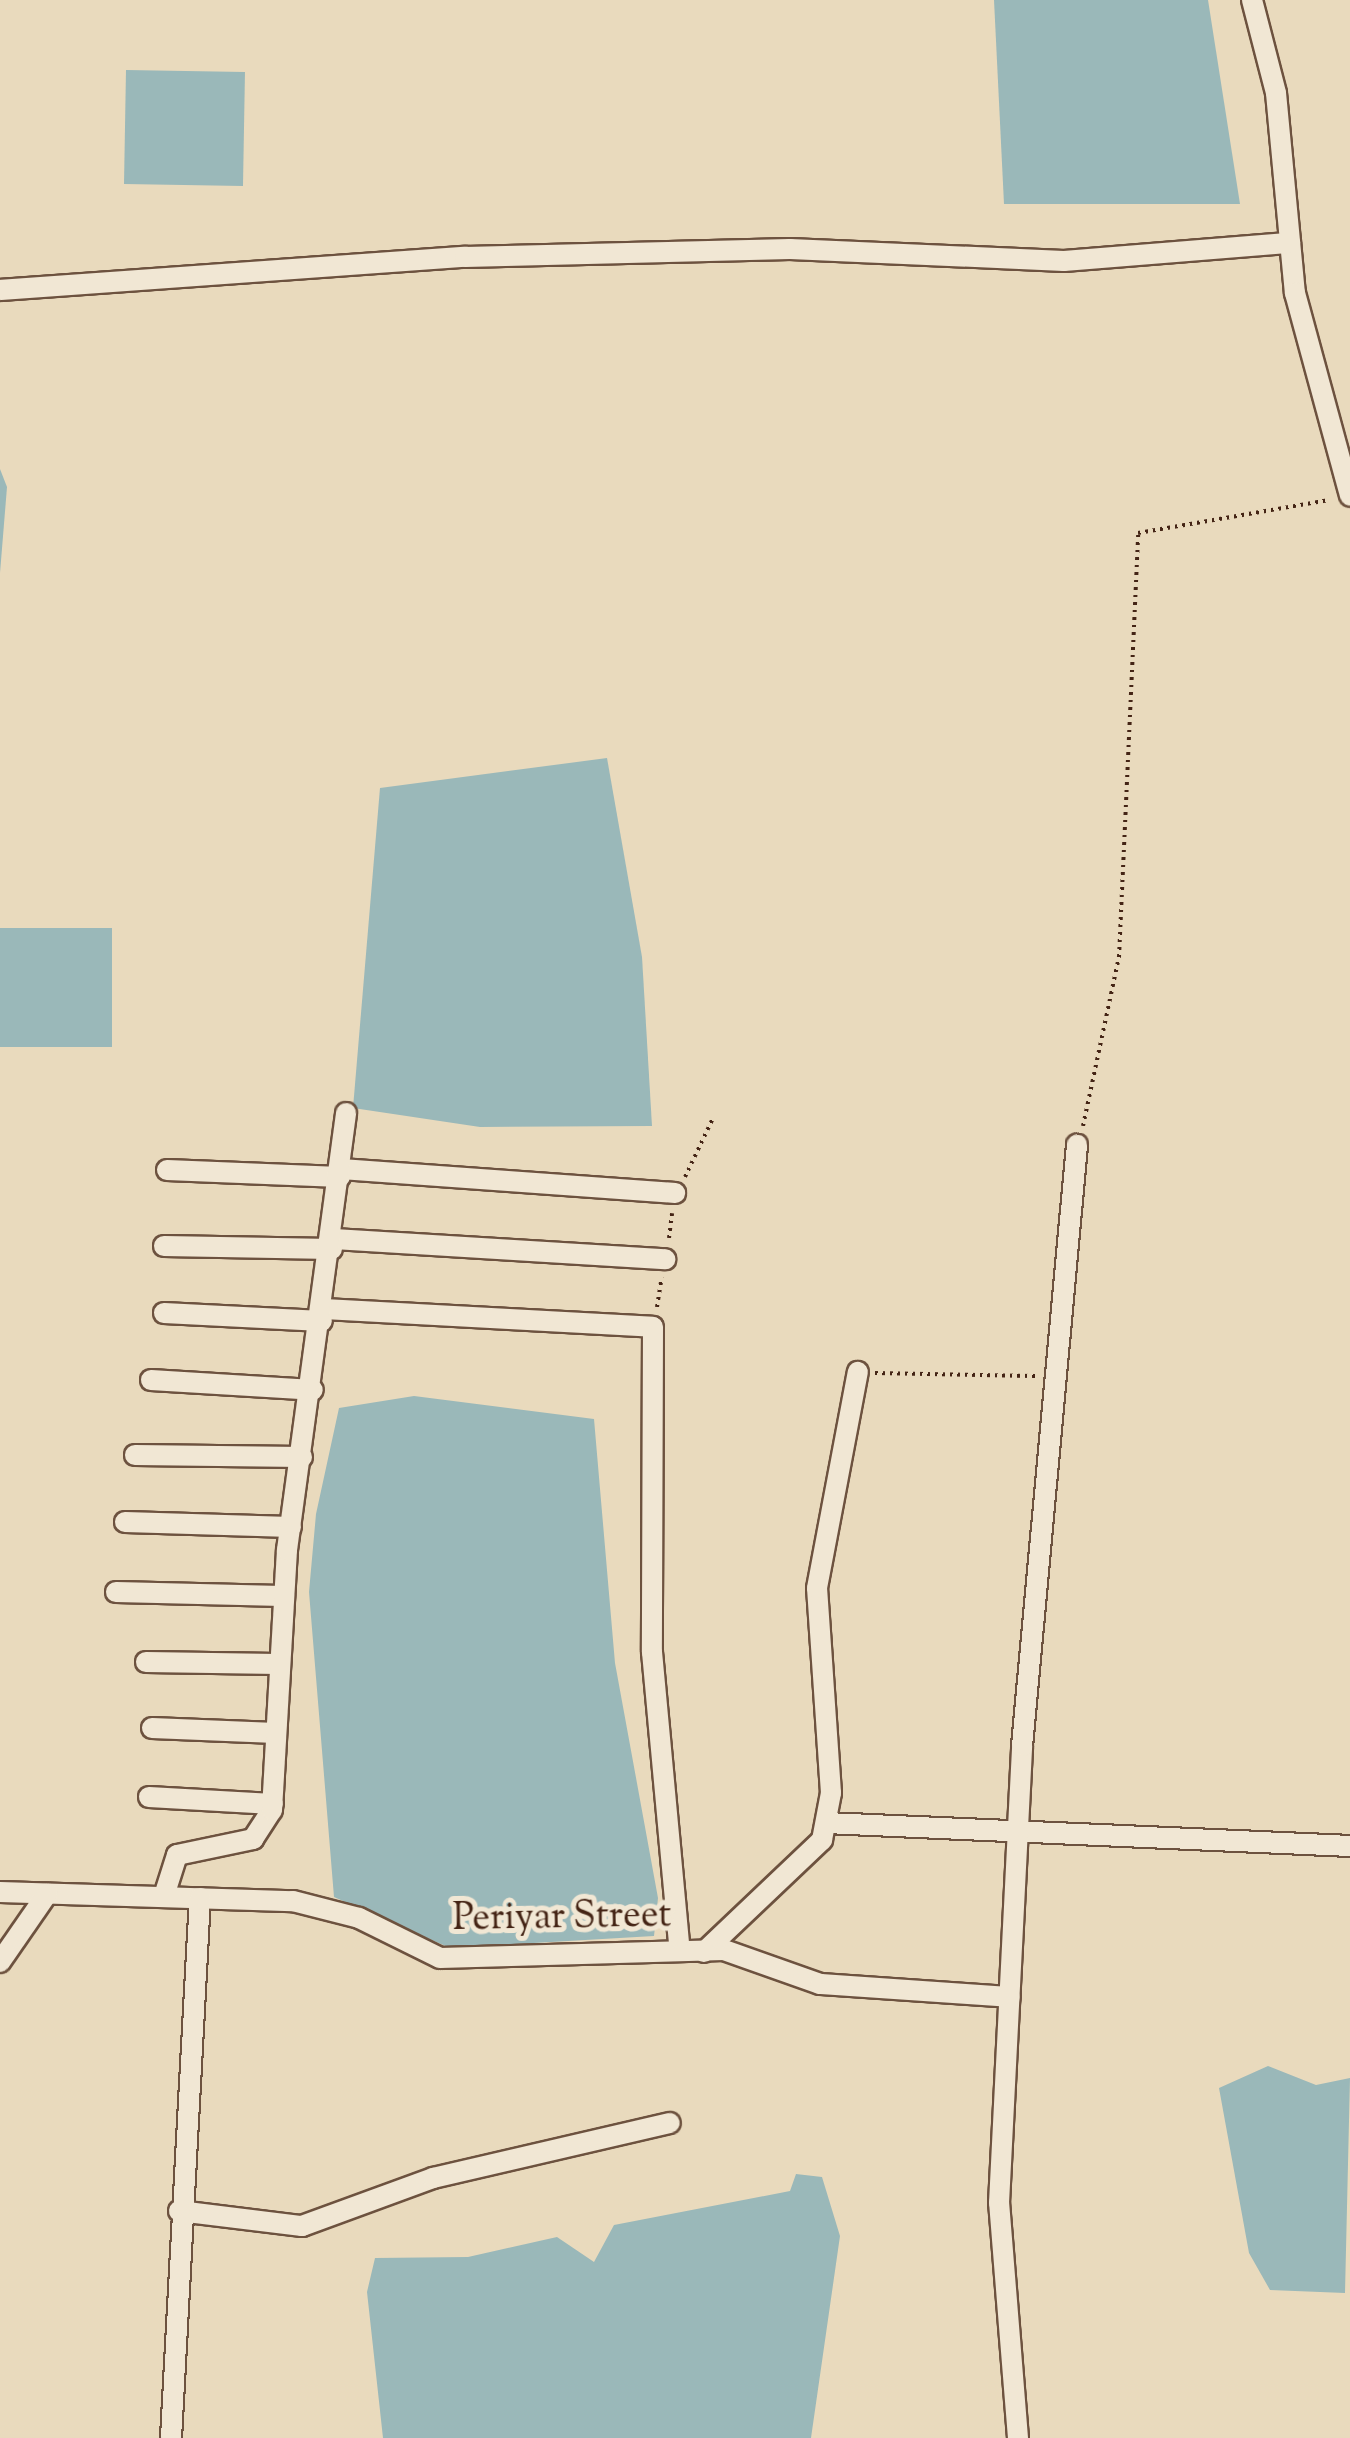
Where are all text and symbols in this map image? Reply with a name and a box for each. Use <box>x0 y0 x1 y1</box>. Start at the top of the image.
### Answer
street label: Periyar Street <box>452 1894 672 1944</box>

